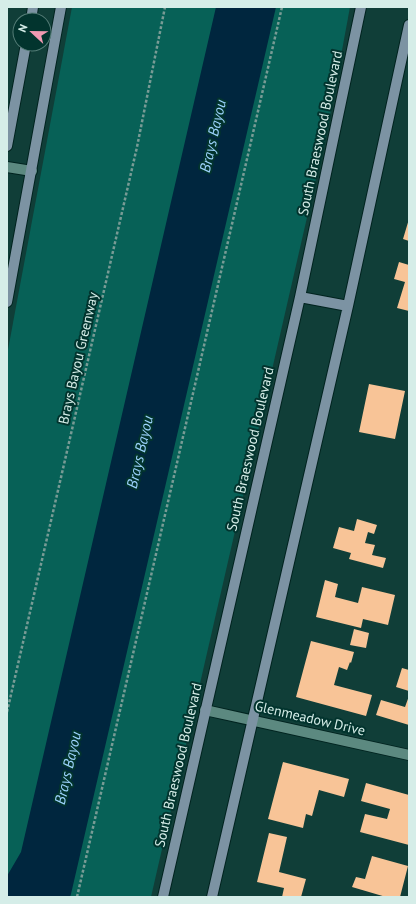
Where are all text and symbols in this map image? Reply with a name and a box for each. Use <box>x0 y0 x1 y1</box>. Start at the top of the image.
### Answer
north arrow <box>12 12 52 52</box>
text: N <box>15 22 31 34</box>
street label: South Braeswood Boulevard <box>294 49 346 217</box>
water label: Brays Bayou <box>195 97 230 174</box>
street label: Brays Bayou Greenway <box>54 290 102 426</box>
street label: South Braeswood Boulevard <box>222 365 278 533</box>
water label: Brays Bayou <box>122 413 157 490</box>
street label: South Braeswood Boulevard <box>150 681 206 849</box>
street label: Glenmeadow Drive <box>253 697 367 739</box>
water label: Brays Bayou <box>50 729 85 806</box>

